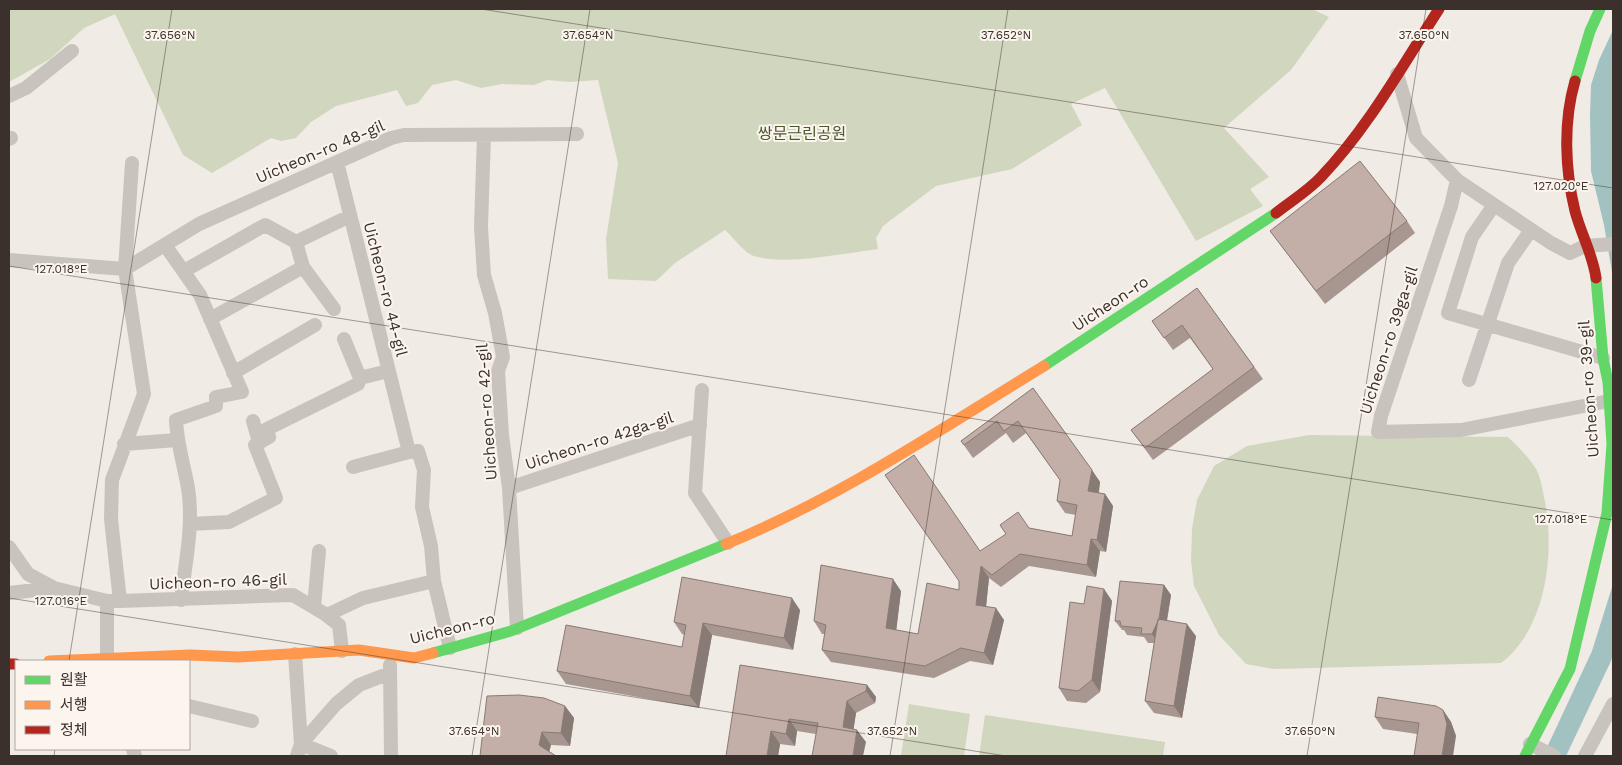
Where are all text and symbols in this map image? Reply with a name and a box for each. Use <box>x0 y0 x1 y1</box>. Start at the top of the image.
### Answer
text: 37.656°N <box>144 28 196 42</box>
text: 37.654°N <box>562 28 614 42</box>
text: 37.652°N <box>981 28 1031 42</box>
text: 37.650°N <box>1398 28 1450 42</box>
street label: Uicheon-ro 48-gil <box>253 116 388 187</box>
park label: 쌍문근린공원 <box>758 124 846 143</box>
text: 127.020°E <box>1533 179 1589 193</box>
street label: Uicheon-ro 44-gil <box>360 220 411 358</box>
text: 127.018°E <box>35 262 88 276</box>
street label: Uicheon-ro 39ga-gil <box>1356 263 1421 417</box>
street label: Uicheon-ro <box>1069 272 1152 335</box>
street label: Uicheon-ro 39-gil <box>1574 320 1603 458</box>
street label: Uicheon-ro 42-gil <box>472 343 501 481</box>
street label: Uicheon-ro 42ga-gil <box>523 407 676 473</box>
text: 127.018°E <box>1535 512 1588 526</box>
street label: Uicheon-ro 46-gil <box>149 570 287 593</box>
text: 127.016°E <box>35 594 88 608</box>
street label: Uicheon-ro <box>408 609 497 648</box>
legend <box>15 660 190 750</box>
text: 원활 <box>60 671 88 689</box>
text: 서행 <box>60 696 88 714</box>
text: 정체 <box>60 721 88 739</box>
text: 37.654°N <box>448 724 500 738</box>
text: 37.652°N <box>867 724 917 738</box>
text: 37.650°N <box>1284 724 1336 738</box>

